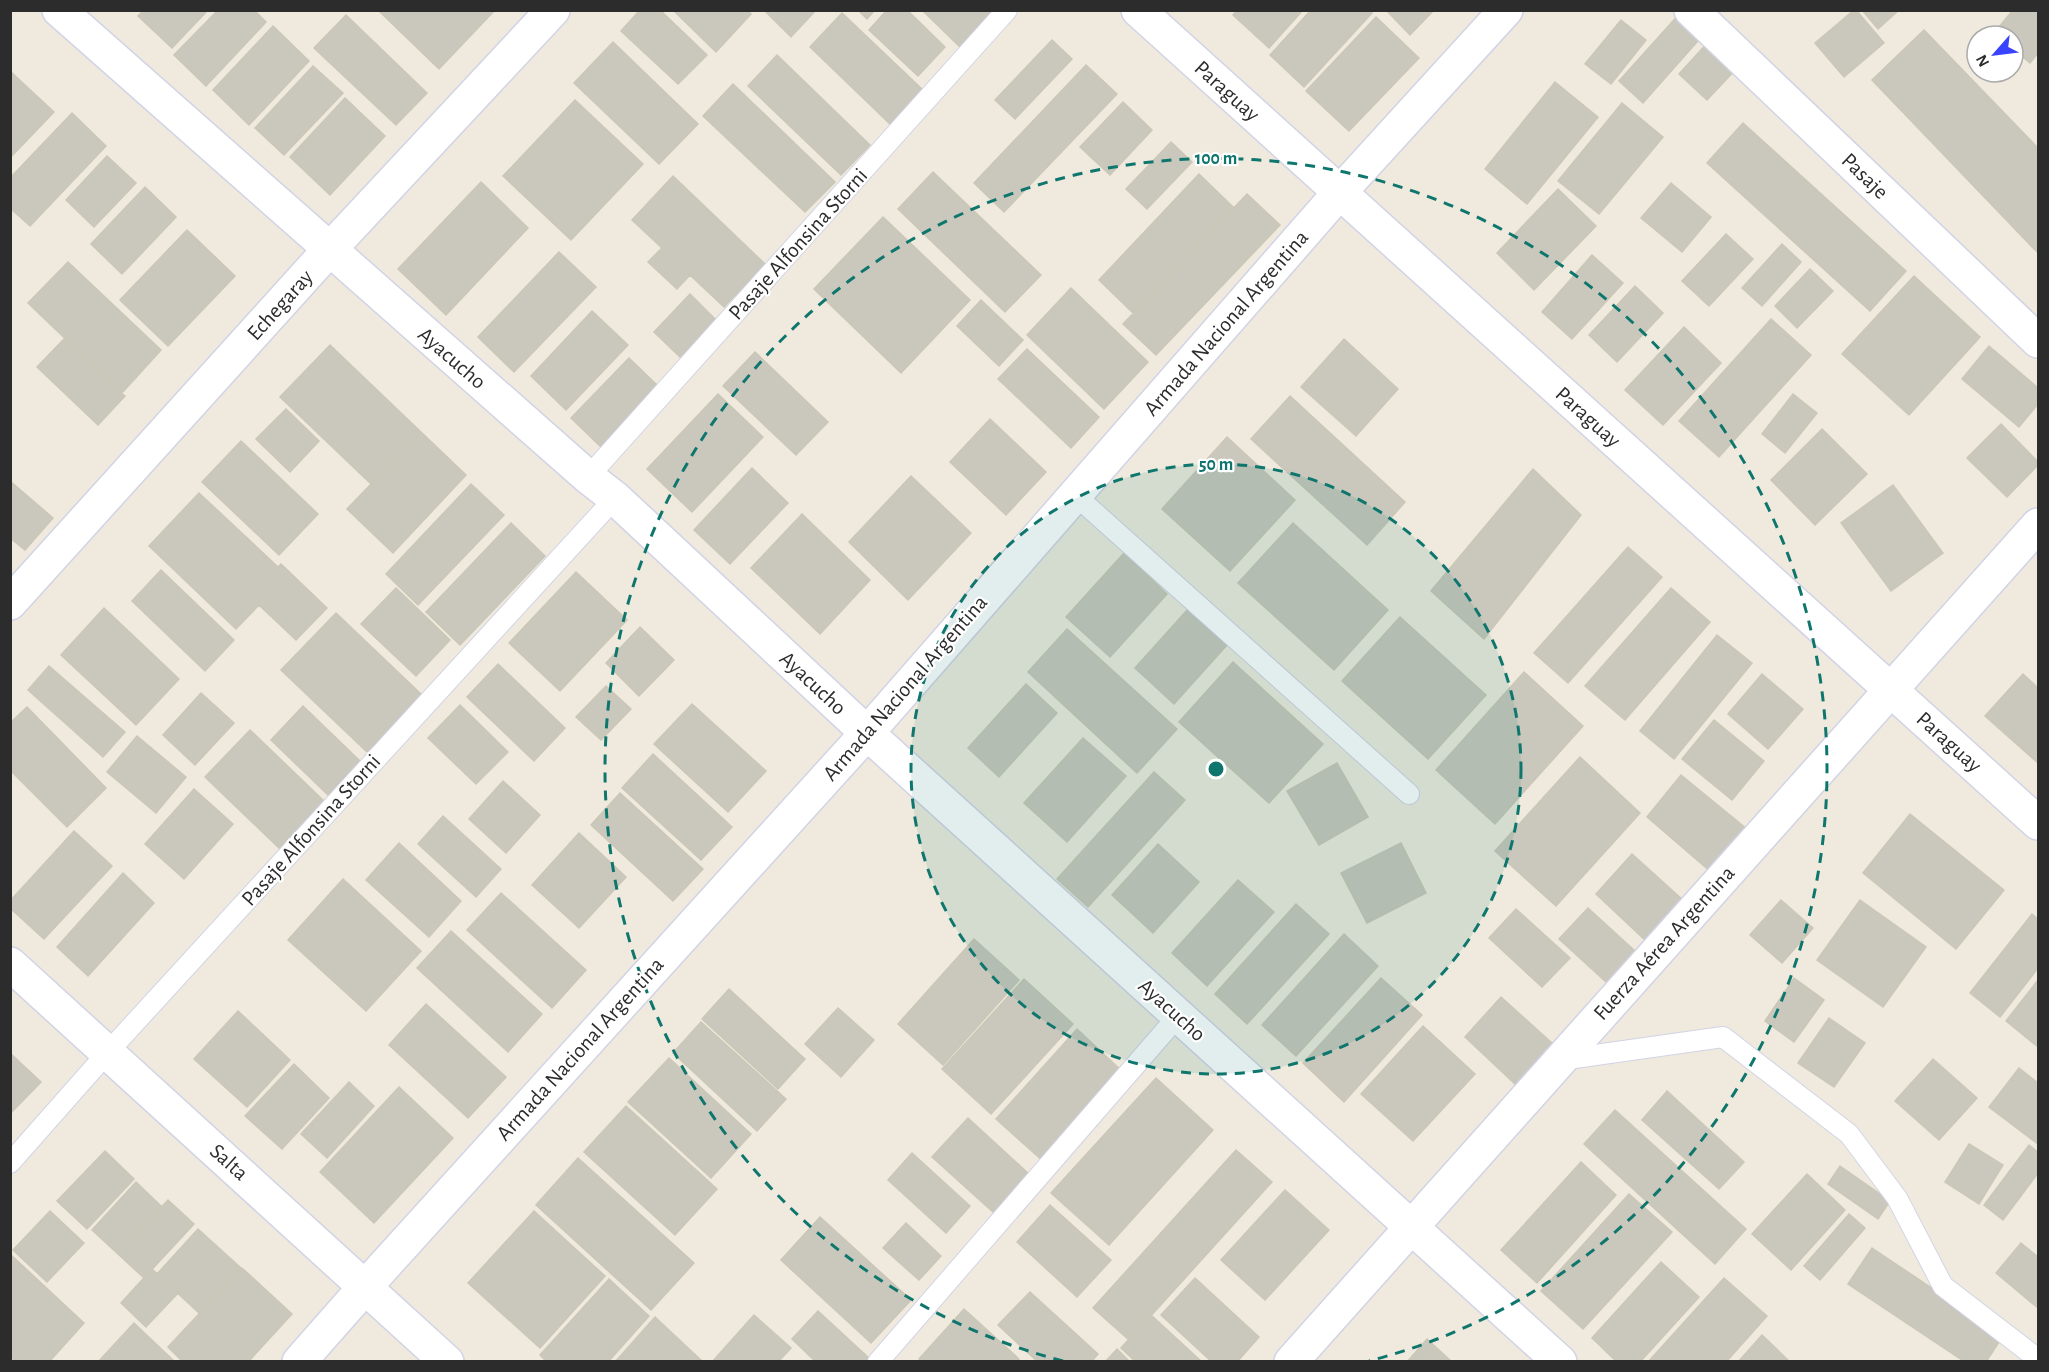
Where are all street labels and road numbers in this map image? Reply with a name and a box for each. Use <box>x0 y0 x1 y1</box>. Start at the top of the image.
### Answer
street label: Paraguay <box>1190 56 1264 126</box>
street label: Pasaje <box>1837 149 1893 203</box>
street label: Pasaje Alfonsina Storni <box>724 164 872 324</box>
street label: Armada Nacional Argentina <box>1140 226 1312 420</box>
street label: Echegaray <box>243 265 317 344</box>
street label: Ayacucho <box>414 323 490 393</box>
street label: Paraguay <box>1551 382 1625 452</box>
street label: Armada Nacional Argentina <box>819 591 991 785</box>
street label: Ayacucho <box>776 647 850 719</box>
street label: Paraguay <box>1912 707 1986 777</box>
street label: Pasaje Alfonsina Storni <box>237 750 385 910</box>
street label: Fuerza Aérea Argentina <box>1589 862 1739 1024</box>
street label: Armada Nacional Argentina <box>492 953 668 1145</box>
street label: Ayacucho <box>1134 974 1210 1046</box>
street label: Salta <box>206 1140 252 1184</box>

